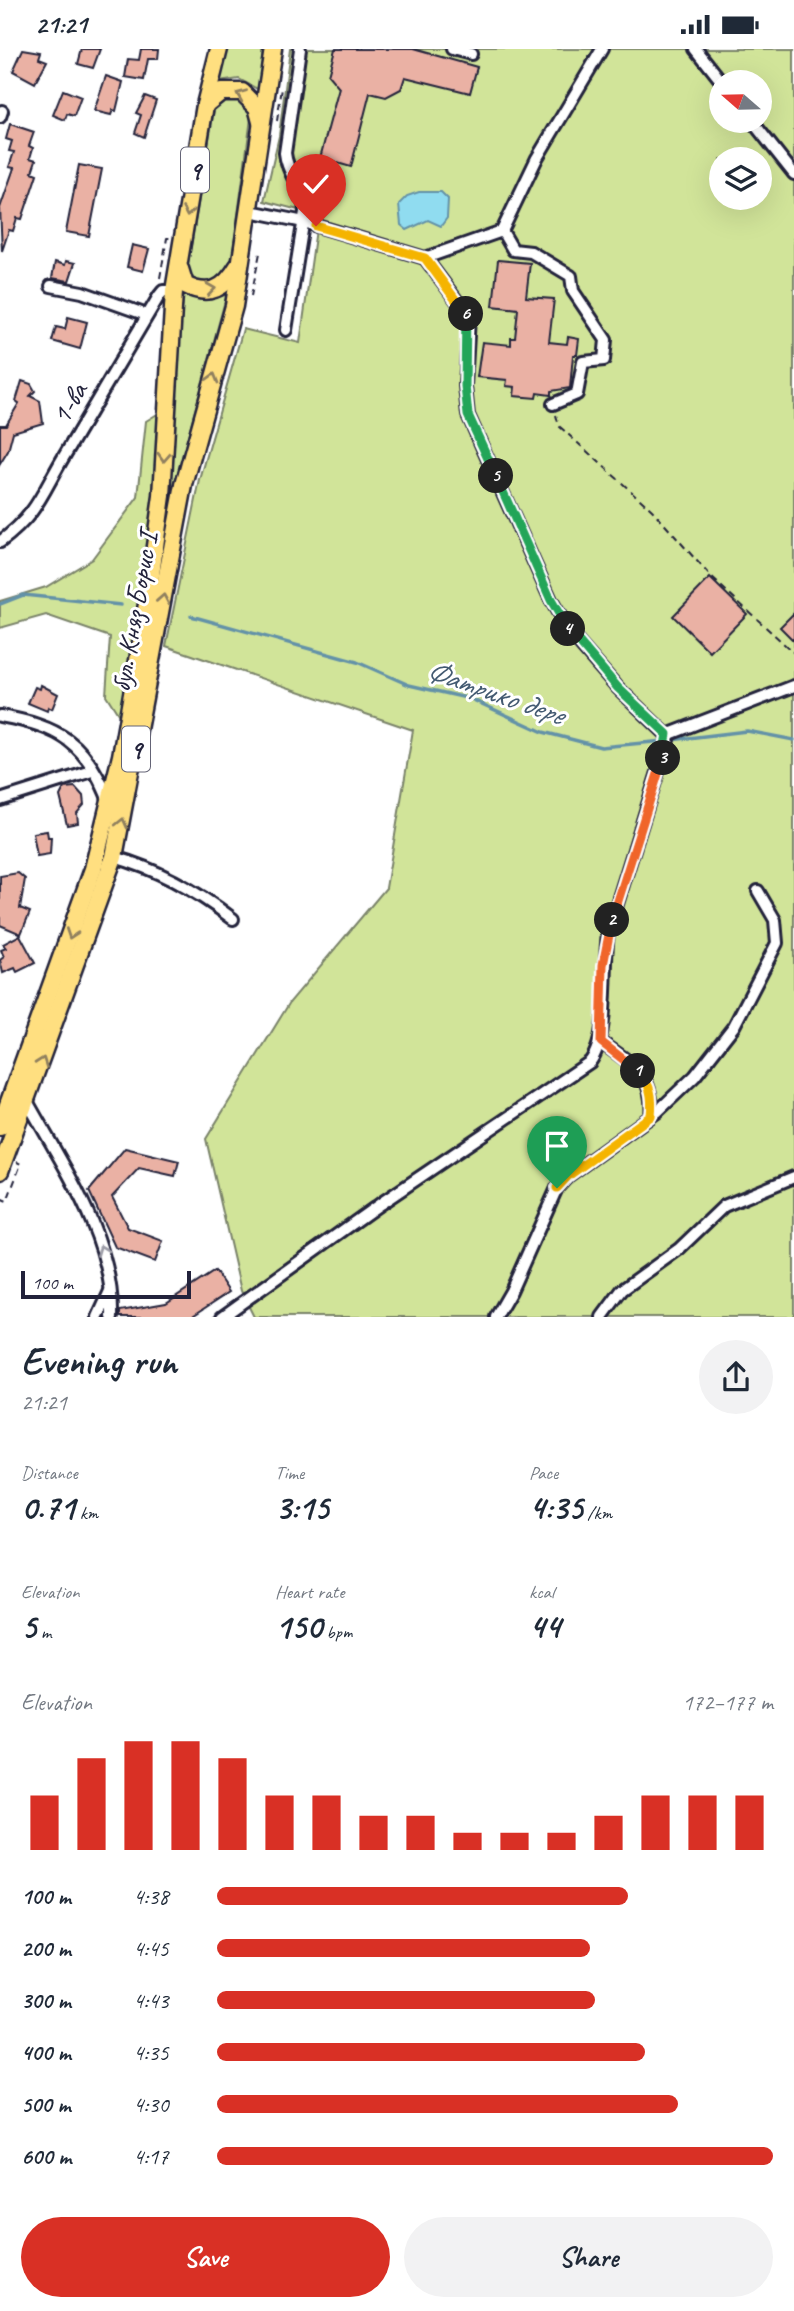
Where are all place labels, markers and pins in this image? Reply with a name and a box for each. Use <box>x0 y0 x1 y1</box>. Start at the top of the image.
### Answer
pin <box>286 154 346 226</box>
pin: 6 <box>448 296 484 331</box>
pin: 5 <box>478 459 514 493</box>
pin: 4 <box>550 611 586 647</box>
pin: 3 <box>646 741 680 775</box>
pin: 2 <box>594 903 630 937</box>
pin: 1 <box>620 1053 656 1089</box>
pin <box>527 1116 587 1188</box>

